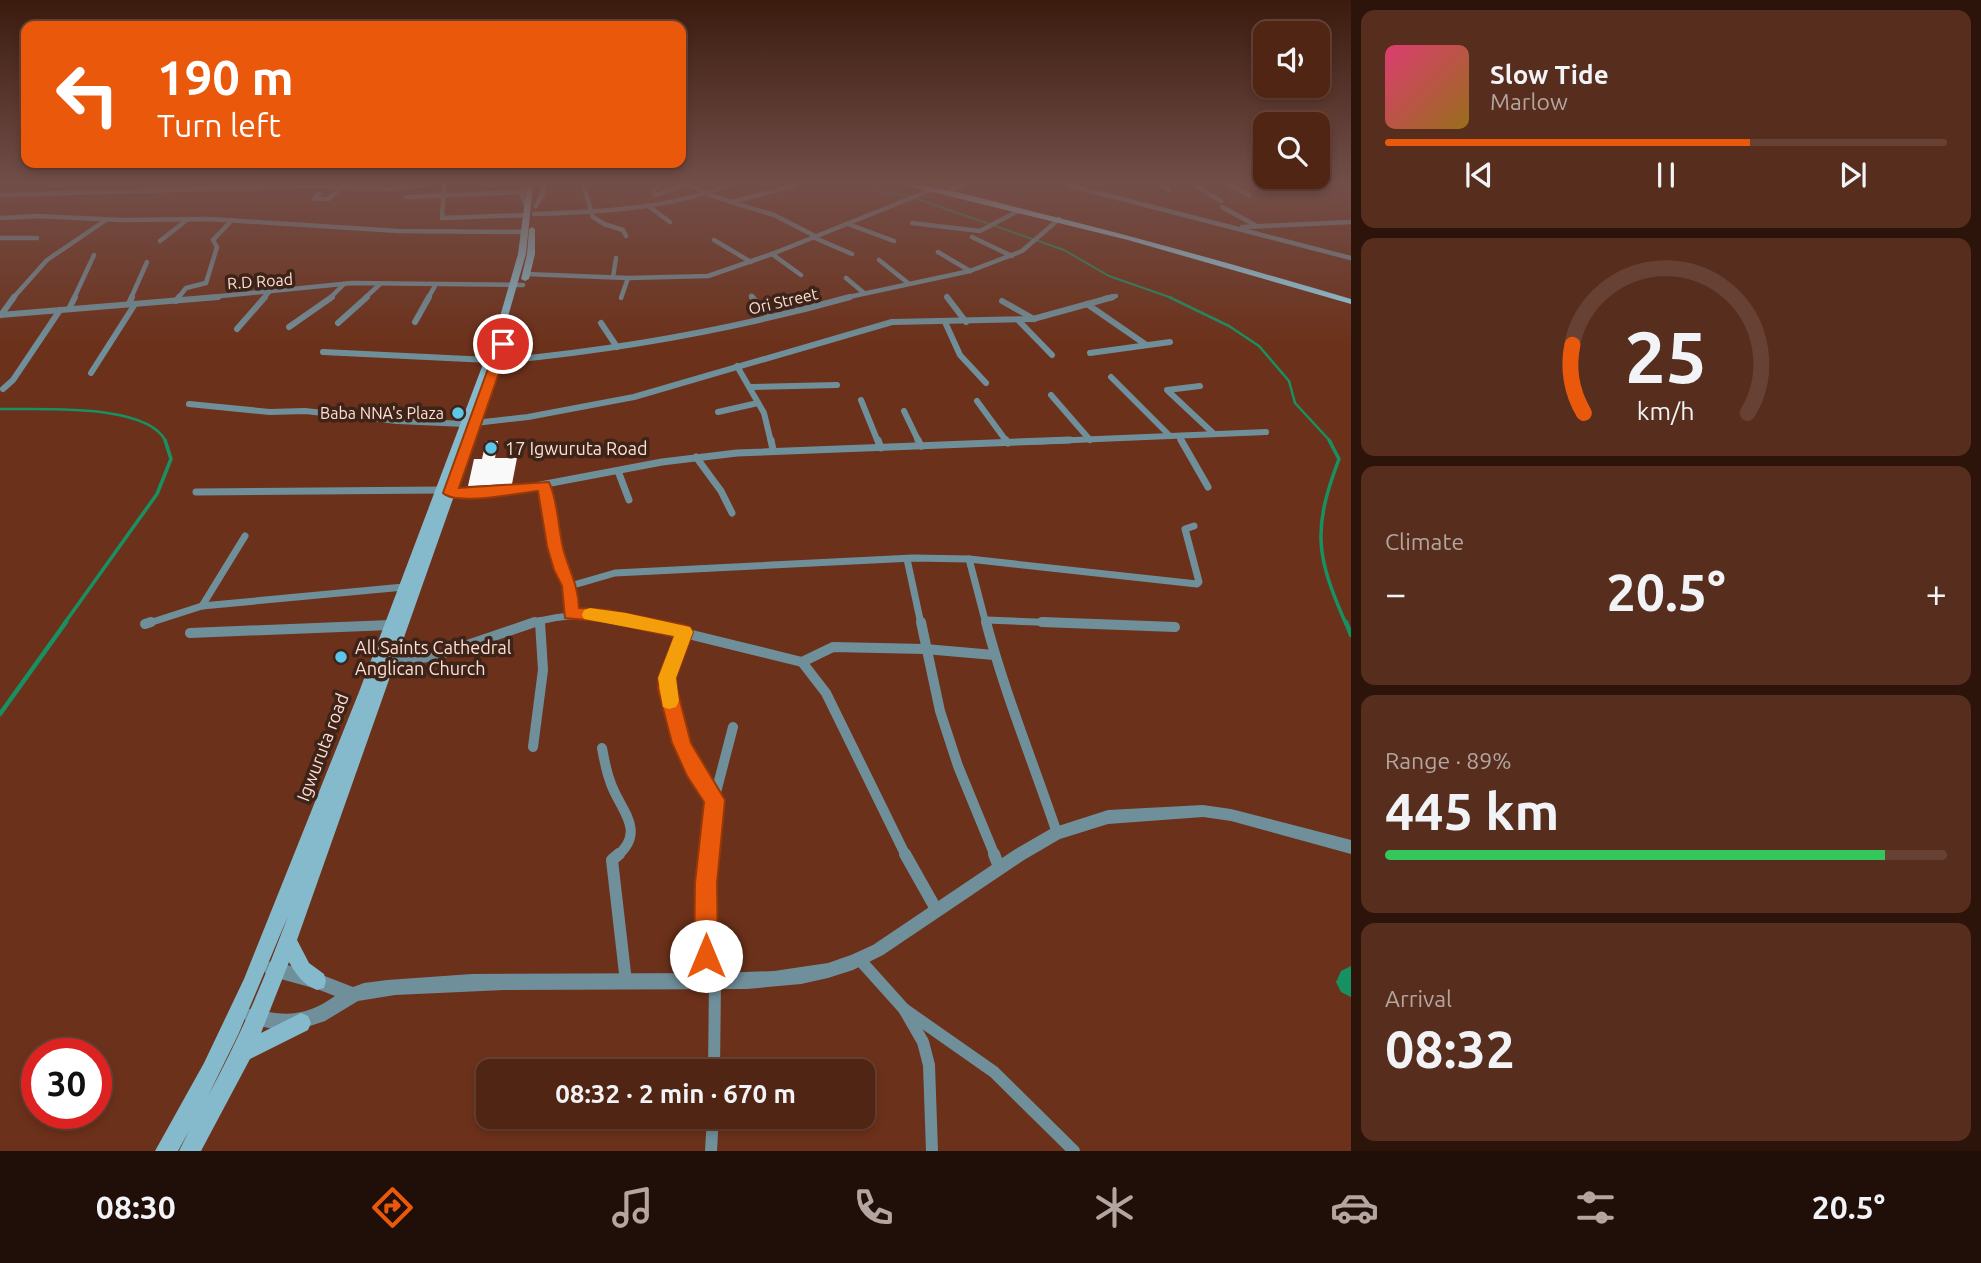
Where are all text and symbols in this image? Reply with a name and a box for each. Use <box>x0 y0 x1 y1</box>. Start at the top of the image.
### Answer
map controls <box>1253 21 1330 189</box>
button: sound <box>1253 21 1330 98</box>
icon: left <box>42 49 133 140</box>
text: 190 m <box>157 49 294 104</box>
text: Slow Tide <box>1490 60 1609 89</box>
text: Marlow <box>1490 89 1568 114</box>
text: Turn left <box>157 107 281 143</box>
button: search <box>1253 112 1330 189</box>
icon: previous <box>1460 156 1498 194</box>
icon: pause <box>1647 156 1685 194</box>
icon: next <box>1834 156 1872 194</box>
street label: R.D Road <box>226 270 294 292</box>
street label: Ori Street <box>747 284 820 318</box>
pin <box>473 314 533 374</box>
text: 25 <box>1625 316 1707 398</box>
icon: arrive <box>484 325 522 363</box>
text: km/h <box>1637 397 1695 425</box>
place label: Baba NNA's Plaza <box>320 404 444 422</box>
marker: Baba NNA's Plaza <box>450 405 466 421</box>
place label: 17 Igwuruta Road <box>505 438 648 458</box>
marker: 17 Igwuruta Road <box>483 440 499 456</box>
text: Climate <box>1385 529 1464 554</box>
text: 20.5° <box>1606 563 1726 621</box>
text: − <box>1385 572 1406 614</box>
text: + <box>1926 572 1947 614</box>
place label: All Saints Cathedral Anglican Church <box>355 637 512 678</box>
marker: All Saints Cathedral Anglican Church <box>333 649 349 665</box>
street label: Igwuruta road <box>292 690 352 804</box>
text: Range · 89% <box>1385 748 1512 773</box>
text: 445 km <box>1385 782 1559 840</box>
position arrow <box>669 919 743 993</box>
text: Arrival <box>1385 986 1452 1011</box>
text: 08:32 <box>1385 1020 1515 1078</box>
speed limit sign: 30 <box>21 1038 112 1129</box>
text: 08:32 · 2 min · 670 m <box>555 1079 796 1108</box>
icon: directions <box>368 1183 417 1232</box>
icon: music <box>608 1183 657 1232</box>
icon: phone <box>849 1183 898 1232</box>
icon: climate <box>1090 1183 1139 1232</box>
icon: car <box>1330 1183 1379 1232</box>
icon: filters <box>1571 1183 1620 1232</box>
text: 08:30 <box>96 1189 176 1225</box>
text: 20.5° <box>1812 1189 1885 1225</box>

